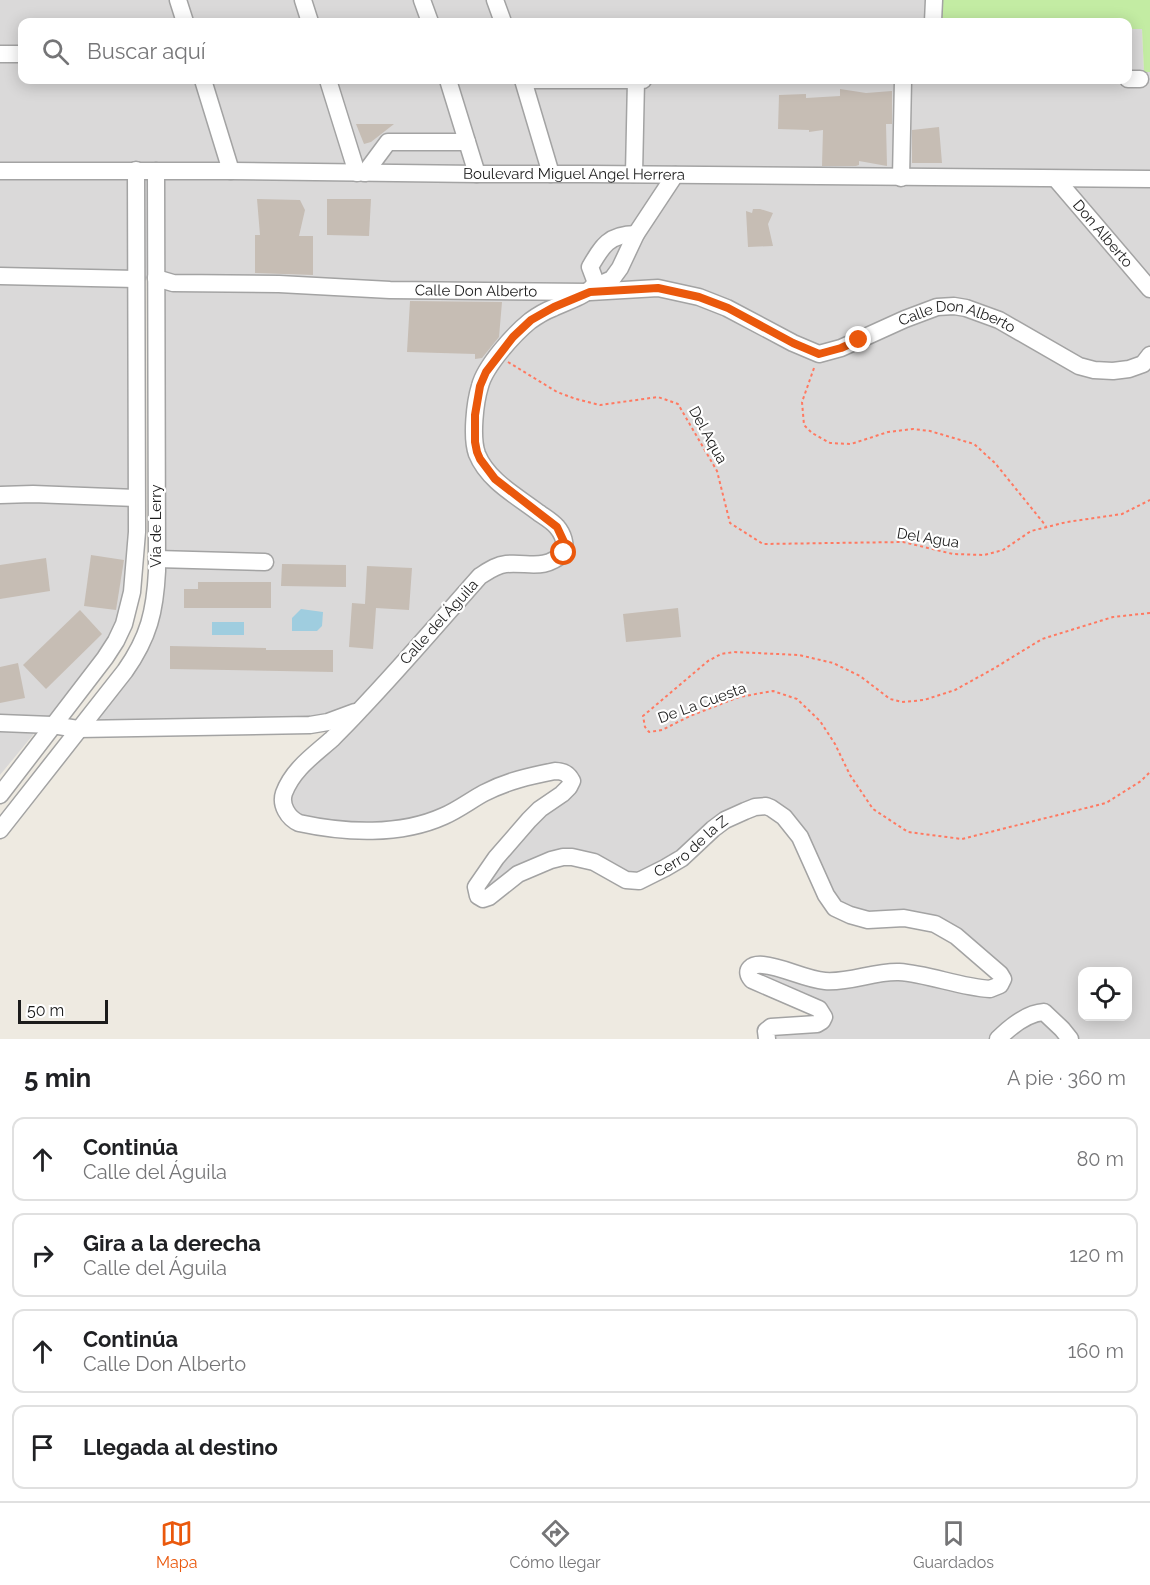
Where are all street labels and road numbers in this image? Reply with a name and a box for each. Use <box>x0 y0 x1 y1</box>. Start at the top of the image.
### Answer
street label: Boulevard Miguel Angel Herrera <box>463 165 685 184</box>
street label: Don Alberto <box>1069 196 1137 271</box>
street label: Calle Don Alberto <box>415 281 538 300</box>
street label: Calle Don Alberto <box>896 297 1019 337</box>
street label: Del Aqua <box>685 403 731 467</box>
street label: Vía de Lerry <box>147 484 165 568</box>
street label: Del Agua <box>896 524 960 552</box>
street label: Calle del Águila <box>396 576 482 668</box>
street label: De La Cuesta <box>655 679 749 727</box>
street label: Cerro de la Z <box>651 812 732 881</box>

